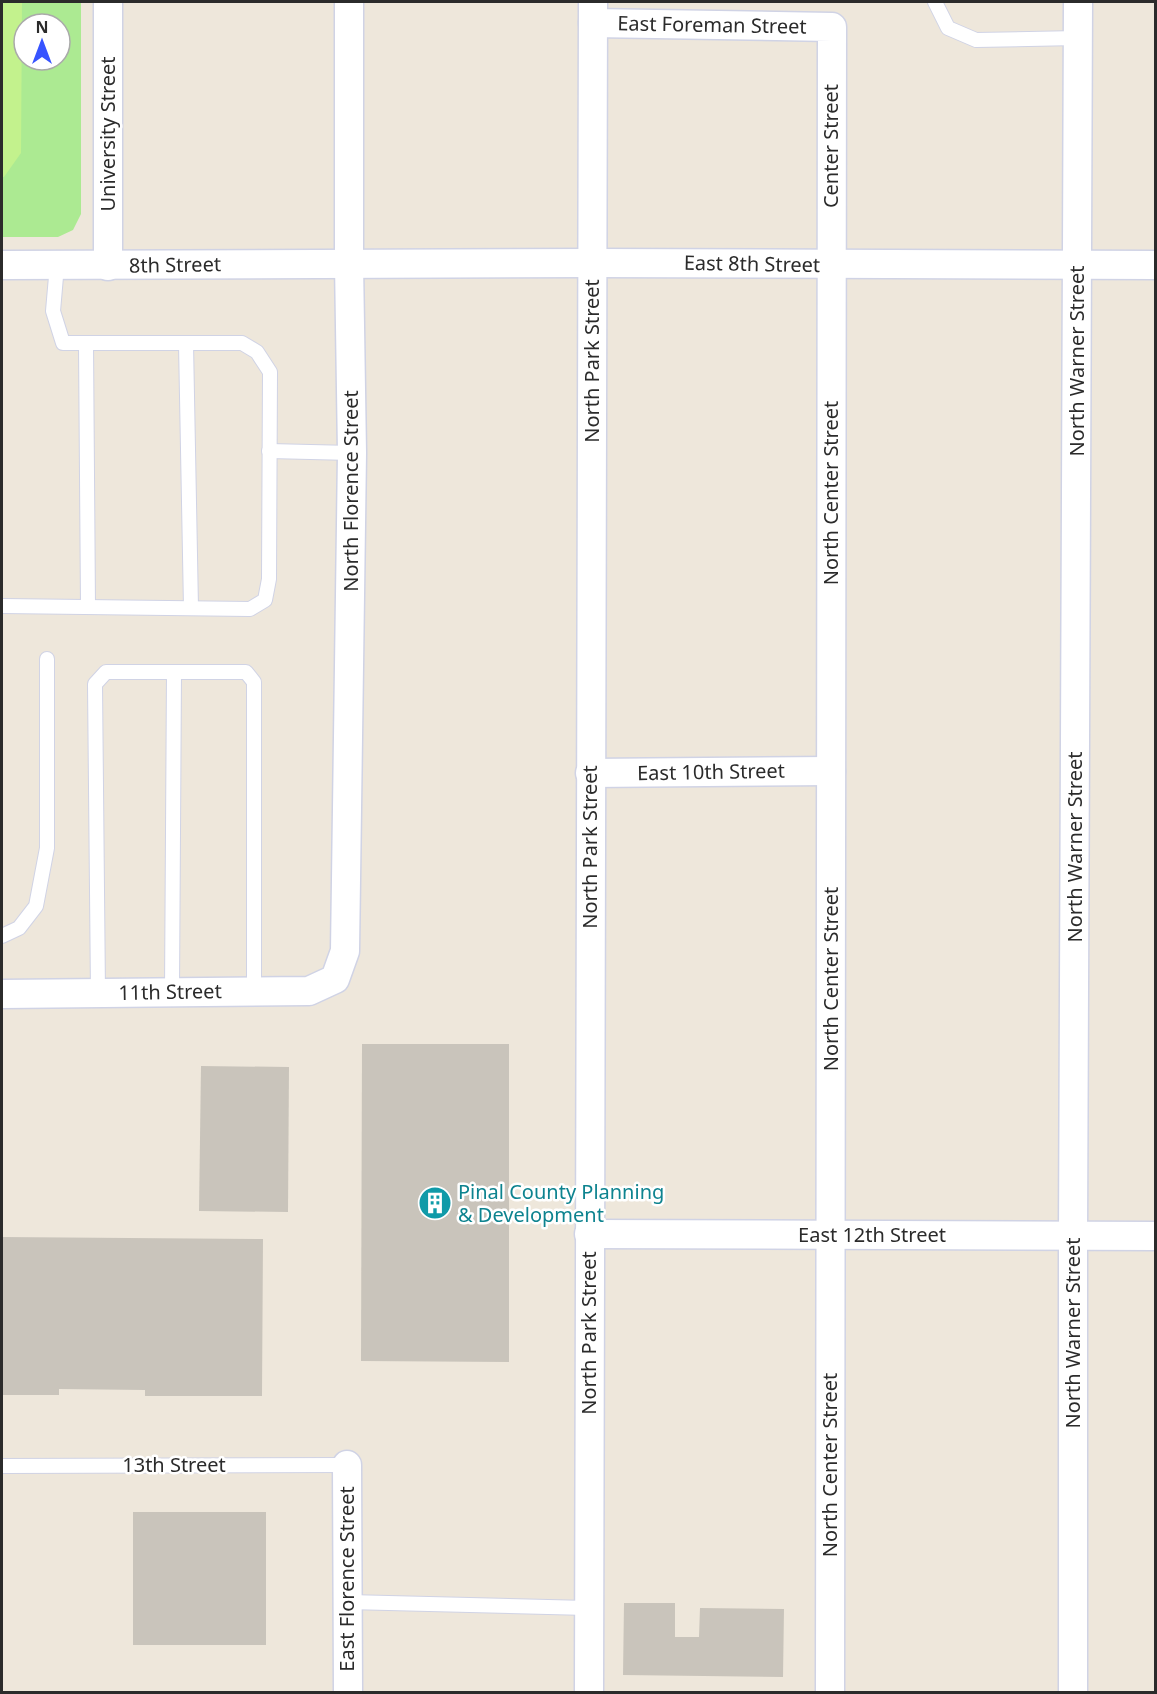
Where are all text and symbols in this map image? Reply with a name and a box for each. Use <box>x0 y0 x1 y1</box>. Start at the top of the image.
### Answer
street label: East Foreman Street <box>617 9 807 40</box>
north arrow <box>12 12 72 72</box>
text: N <box>35 16 49 38</box>
street label: University Street <box>94 56 121 212</box>
street label: Center Street <box>817 84 844 208</box>
street label: East 8th Street <box>684 249 820 278</box>
street label: 8th Street <box>129 250 221 279</box>
street label: North Warner Street <box>1063 266 1090 456</box>
street label: North Park Street <box>578 279 605 443</box>
street label: North Florence Street <box>337 390 364 592</box>
street label: North Center Street <box>817 401 844 585</box>
street label: North Warner Street <box>1061 752 1088 942</box>
street label: East 10th Street <box>637 757 785 786</box>
street label: North Park Street <box>576 765 603 929</box>
street label: North Center Street <box>817 887 844 1071</box>
street label: 11th Street <box>118 977 222 1006</box>
place label: Pinal County Planning & Development <box>458 1178 664 1228</box>
building icon: Pinal County Planning & Development <box>417 1185 453 1221</box>
street label: East 12th Street <box>798 1221 946 1248</box>
street label: North Warner Street <box>1059 1238 1086 1428</box>
street label: North Park Street <box>575 1251 602 1415</box>
street label: North Center Street <box>816 1373 843 1557</box>
street label: 13th Street <box>122 1451 226 1478</box>
street label: East Florence Street <box>333 1486 360 1672</box>

